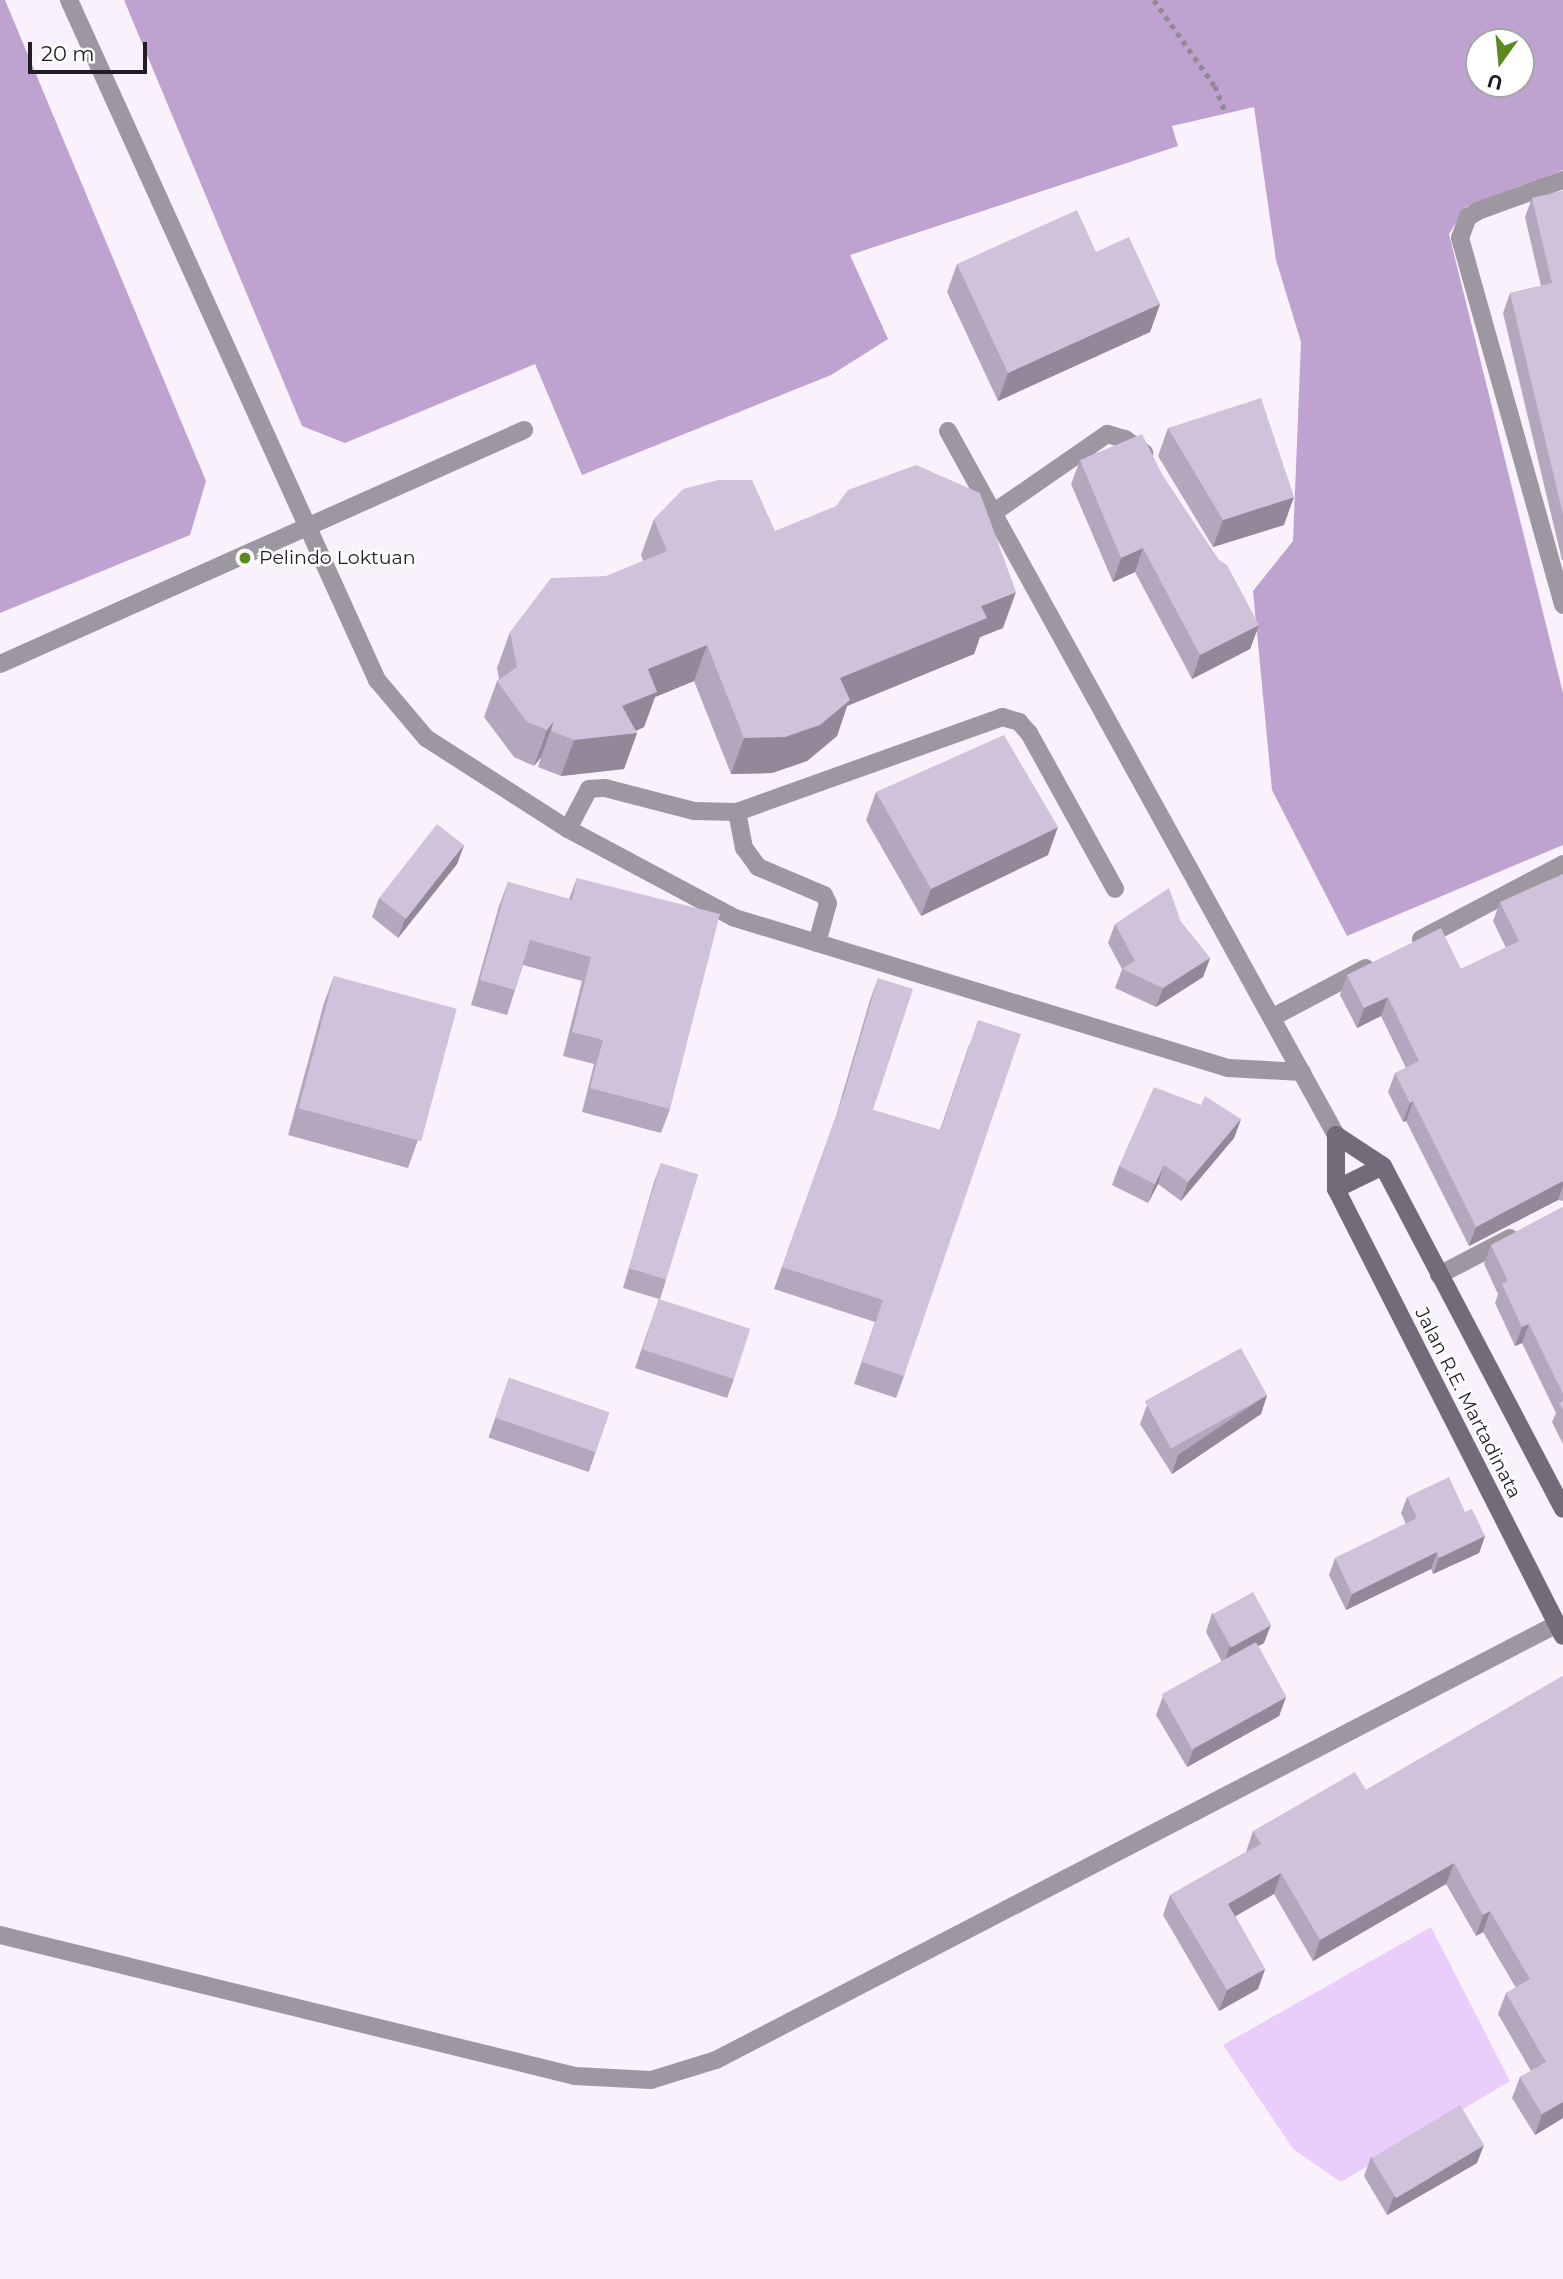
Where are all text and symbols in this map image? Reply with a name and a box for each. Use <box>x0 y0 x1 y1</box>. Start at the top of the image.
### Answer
scale bar <box>32 28 150 72</box>
north arrow <box>1465 28 1535 98</box>
text: 20 m <box>41 41 95 66</box>
text: U <box>1485 69 1505 95</box>
place label: Pelindo Loktuan <box>259 547 416 569</box>
marker: Pelindo Loktuan <box>237 550 253 566</box>
street label: Jalan R.E. Martadinata <box>1410 1304 1526 1502</box>

